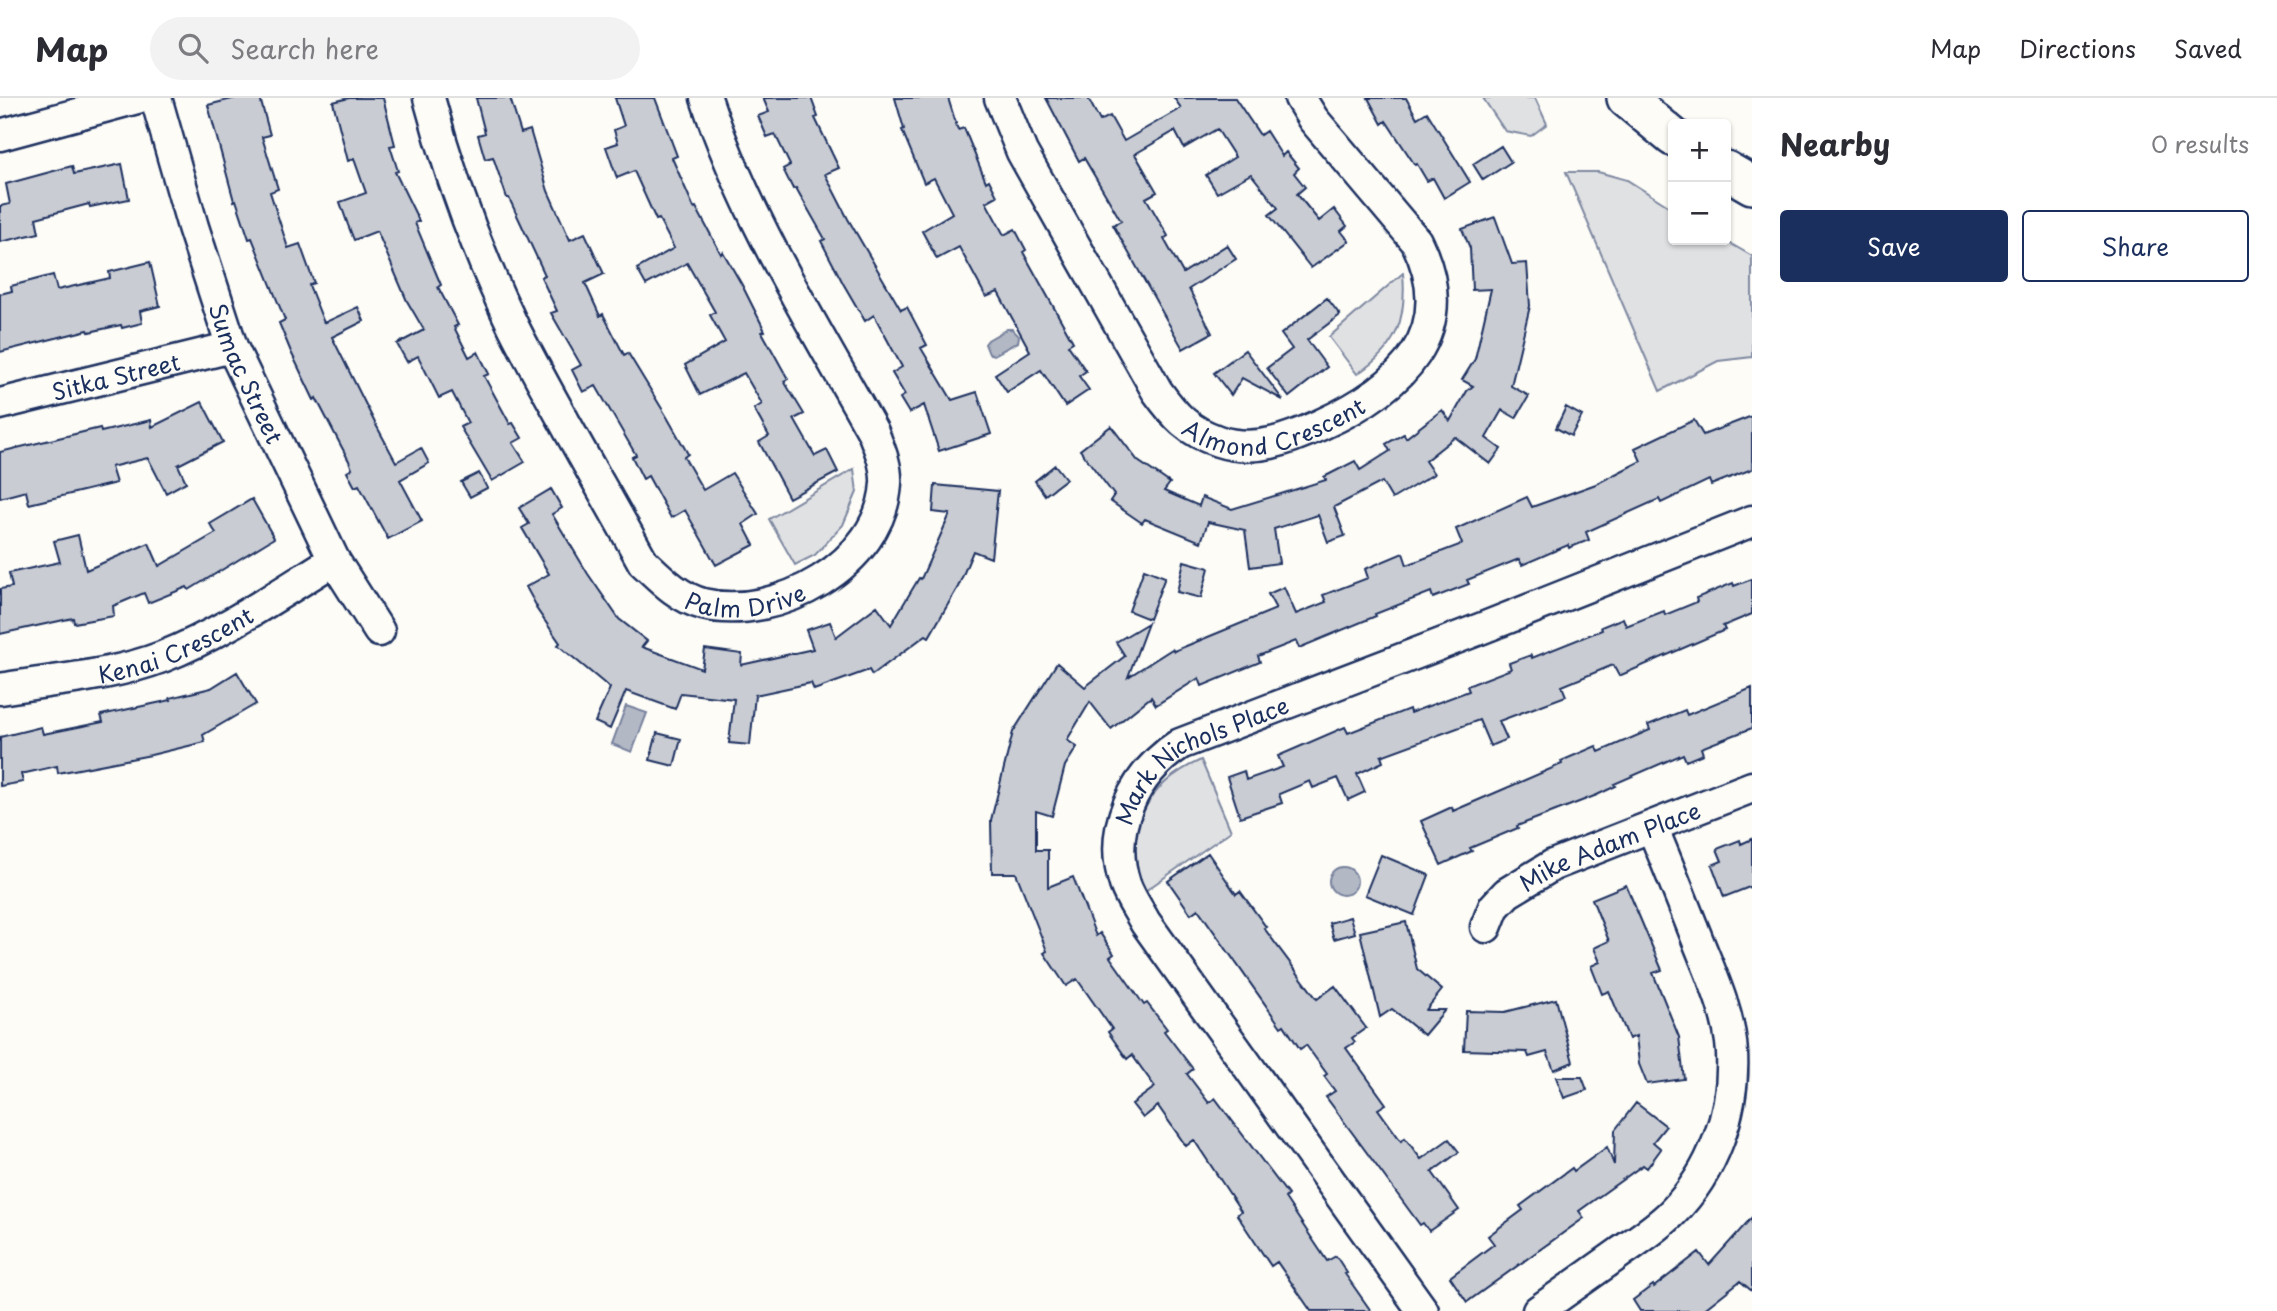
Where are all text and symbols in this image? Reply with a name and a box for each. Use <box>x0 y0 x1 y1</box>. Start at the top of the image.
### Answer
search box <box>150 17 640 80</box>
text: Map <box>35 23 108 73</box>
icon: search <box>174 29 212 67</box>
text: Search here <box>230 29 379 68</box>
text: Map <box>1930 30 1981 66</box>
text: Directions <box>2019 30 2136 66</box>
text: Saved <box>2174 30 2242 66</box>
map controls <box>1668 119 1731 245</box>
button: + <box>1668 119 1731 182</box>
text: Nearby <box>1780 121 1890 166</box>
text: 0 results <box>2151 126 2249 161</box>
button: − <box>1668 182 1731 245</box>
button: Save <box>1780 210 2008 282</box>
button: Share <box>2022 210 2249 282</box>
street label: Sumac Street <box>201 298 293 449</box>
street label: Sitka Street <box>48 343 183 408</box>
street label: Almond Crescent <box>1176 388 1371 463</box>
street label: Palm Drive <box>680 574 811 625</box>
street label: Kenai Crescent <box>95 597 259 691</box>
street label: Mark Nichols Place <box>1105 687 1293 829</box>
street label: Mike Adam Place <box>1512 792 1705 899</box>

